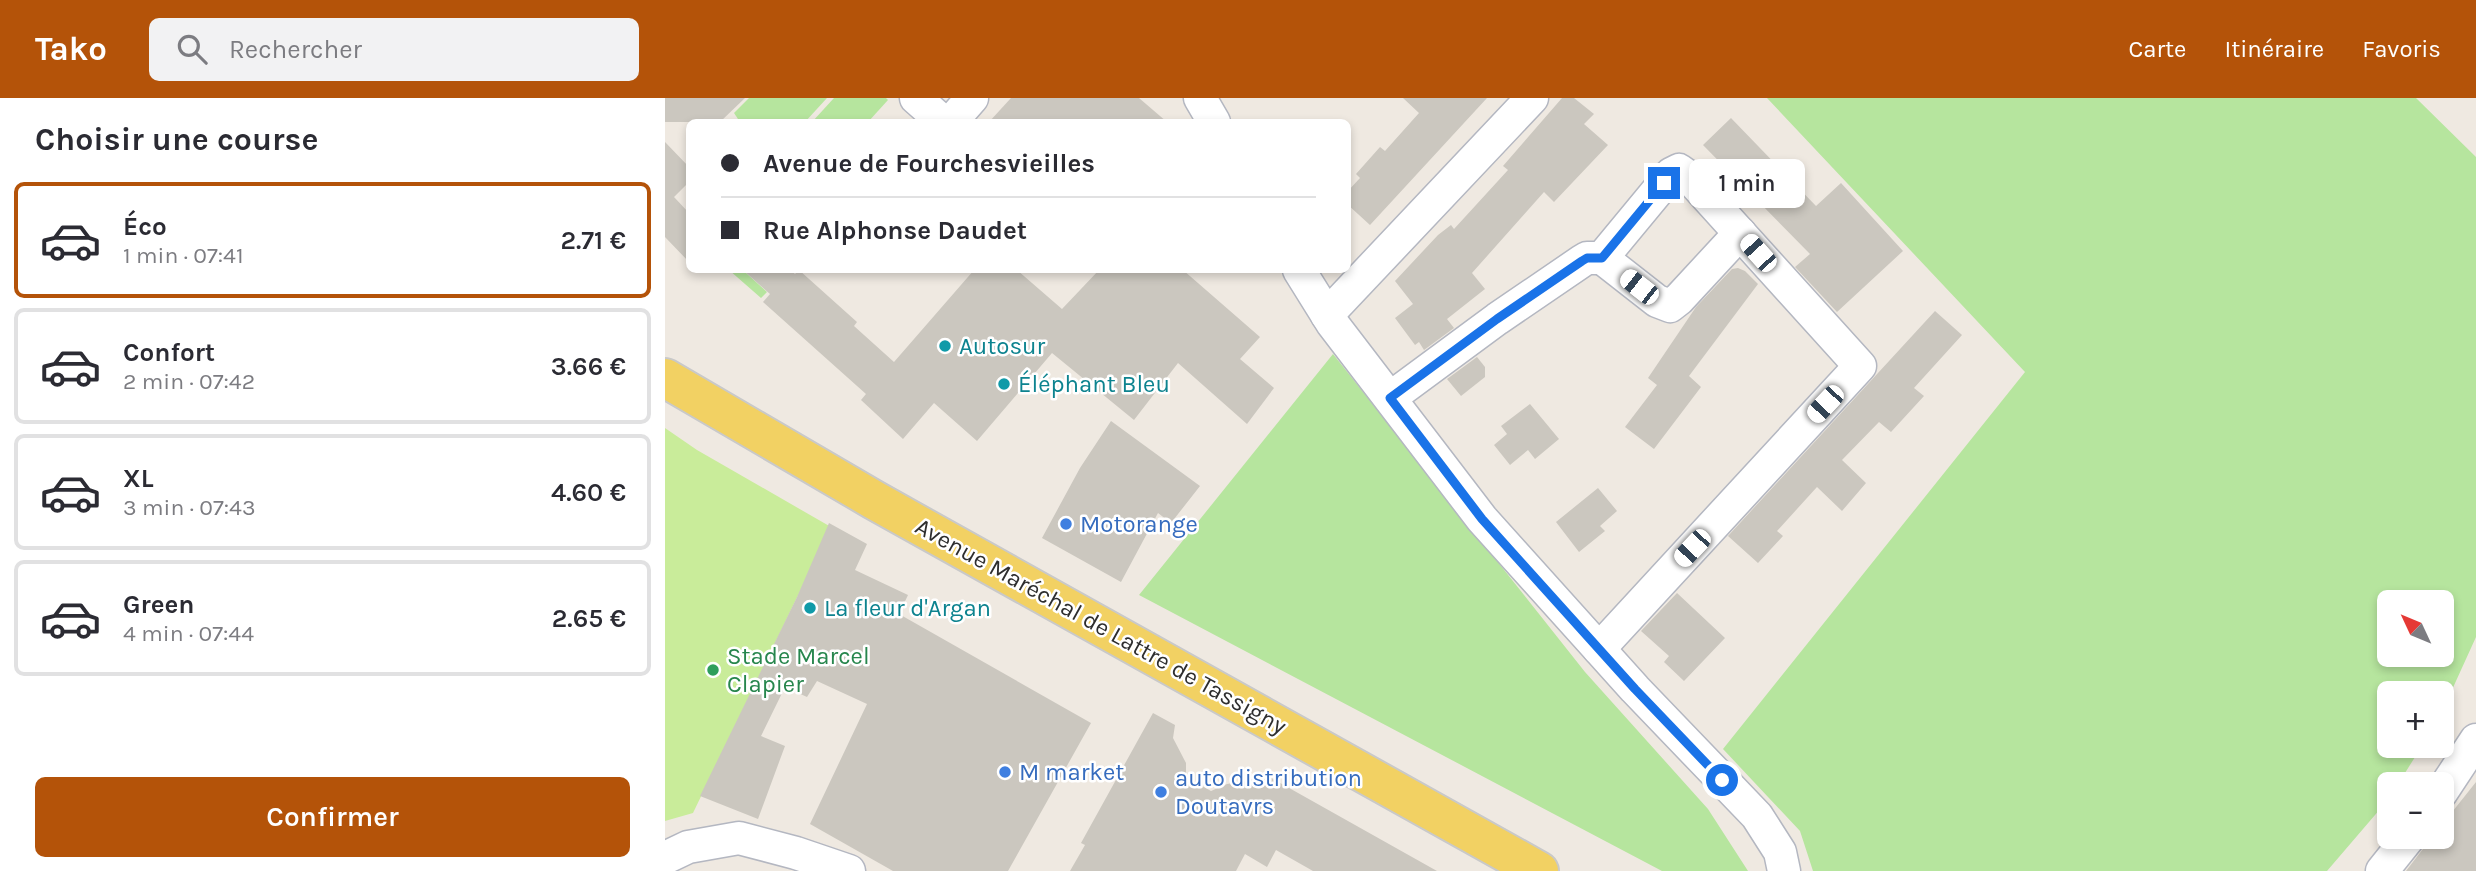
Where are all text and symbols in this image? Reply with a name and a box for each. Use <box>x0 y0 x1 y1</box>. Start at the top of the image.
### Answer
search box <box>149 18 639 81</box>
text: Tako <box>35 30 107 68</box>
icon: search <box>173 30 211 68</box>
text: Rechercher <box>229 34 362 65</box>
text: Carte <box>2128 35 2186 63</box>
text: Itinéraire <box>2224 35 2324 63</box>
text: Favoris <box>2362 35 2441 63</box>
text: Choisir une course <box>35 121 318 158</box>
text: Avenue de Fourchesvieilles <box>763 148 1095 179</box>
callout: 1 min <box>1689 158 1804 208</box>
route end <box>1648 167 1680 199</box>
text: 1 min <box>1718 170 1776 197</box>
icon: car <box>39 209 102 272</box>
text: Éco <box>123 211 167 242</box>
text: Rue Alphonse Daudet <box>763 215 1027 246</box>
text: 2.71 € <box>560 225 626 256</box>
car <box>1737 230 1780 276</box>
text: 1 min · 07:41 <box>123 242 244 269</box>
car <box>1616 266 1663 308</box>
place label: Autosur <box>959 332 1046 360</box>
icon: car <box>39 335 102 398</box>
text: Confort <box>123 337 215 368</box>
marker: Autosur <box>937 338 953 354</box>
text: 3.66 € <box>551 351 626 382</box>
text: 2 min · 07:42 <box>123 368 255 395</box>
place label: Éléphant Bleu <box>1018 369 1170 398</box>
marker: Éléphant Bleu <box>996 376 1012 392</box>
car <box>1803 381 1848 427</box>
icon: car <box>39 461 102 524</box>
text: XL <box>123 463 154 494</box>
text: 4.60 € <box>551 477 626 508</box>
text: 3 min · 07:43 <box>123 494 256 521</box>
place label: Motorange <box>1080 510 1198 538</box>
street label: Avenue Maréchal de Lattre de Tassigny <box>910 512 1292 740</box>
marker: Motorange <box>1058 516 1074 532</box>
car <box>1670 525 1715 571</box>
icon: car <box>39 587 102 650</box>
text: Green <box>123 589 195 620</box>
north arrow <box>2377 590 2453 667</box>
map controls <box>2377 590 2454 849</box>
place label: La fleur d'Argan <box>824 594 991 622</box>
marker: La fleur d'Argan <box>802 600 818 616</box>
text: 2.65 € <box>552 603 626 634</box>
text: 4 min · 07:44 <box>123 620 254 647</box>
place label: Stade Marcel Clapier <box>727 642 870 698</box>
marker: Stade Marcel Clapier <box>705 662 721 678</box>
button: + <box>2377 681 2454 758</box>
place label: M market <box>1019 758 1124 786</box>
marker: M market <box>997 764 1013 780</box>
place label: auto distribution Doutavrs <box>1175 764 1362 820</box>
route start <box>1706 764 1738 796</box>
button: − <box>2377 772 2454 849</box>
button: Confirmer <box>35 777 630 857</box>
marker: auto distribution Doutavrs <box>1153 784 1169 800</box>

